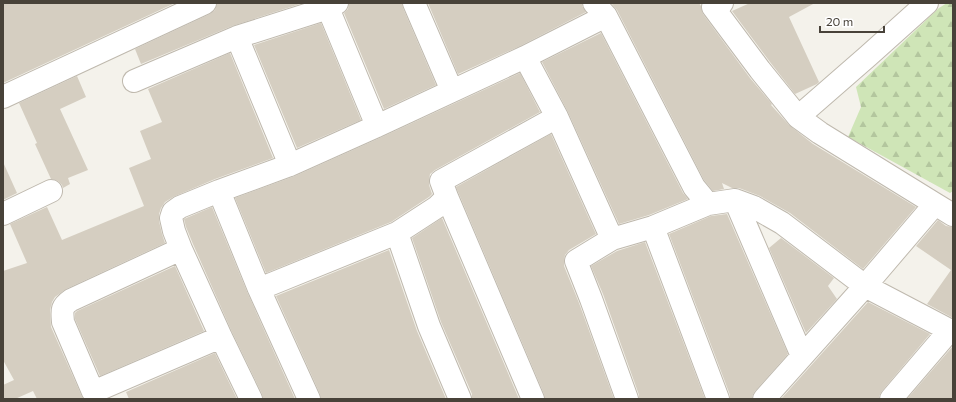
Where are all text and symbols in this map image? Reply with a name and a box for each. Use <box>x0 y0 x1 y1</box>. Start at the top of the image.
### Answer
scale bar <box>820 8 884 34</box>
text: 20 m <box>826 14 853 28</box>

